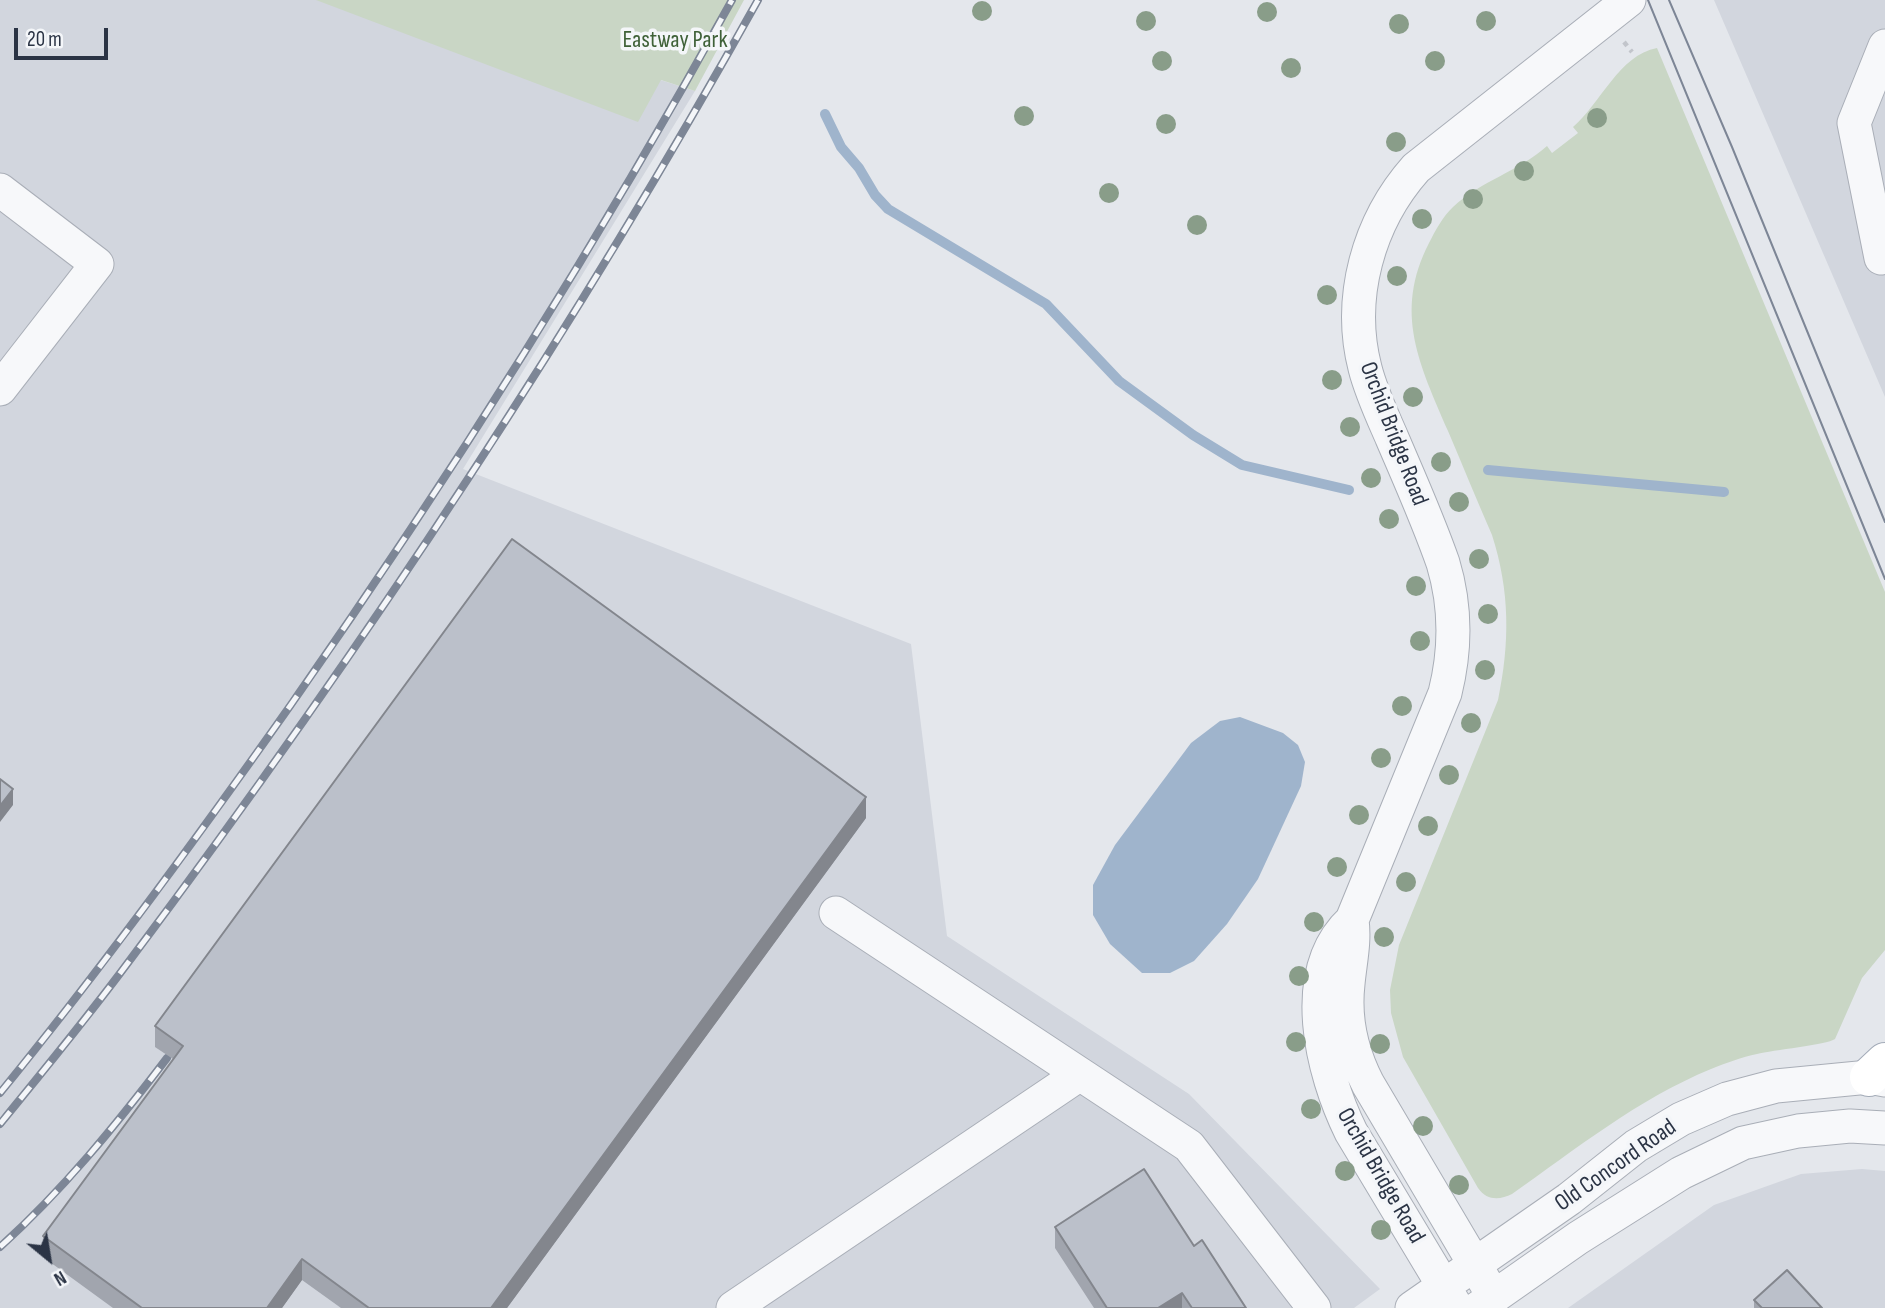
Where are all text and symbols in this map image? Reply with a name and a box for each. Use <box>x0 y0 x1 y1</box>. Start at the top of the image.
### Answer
scale bar <box>18 14 112 58</box>
text: 20 m <box>27 27 62 52</box>
park label: Eastway Park <box>622 27 728 55</box>
street label: Orchid Bridge Road <box>1352 358 1434 510</box>
street label: Orchid Bridge Road <box>1330 1103 1430 1249</box>
street label: Old Concord Road <box>1550 1114 1682 1218</box>
north arrow <box>14 1224 84 1294</box>
text: N <box>50 1265 70 1290</box>

